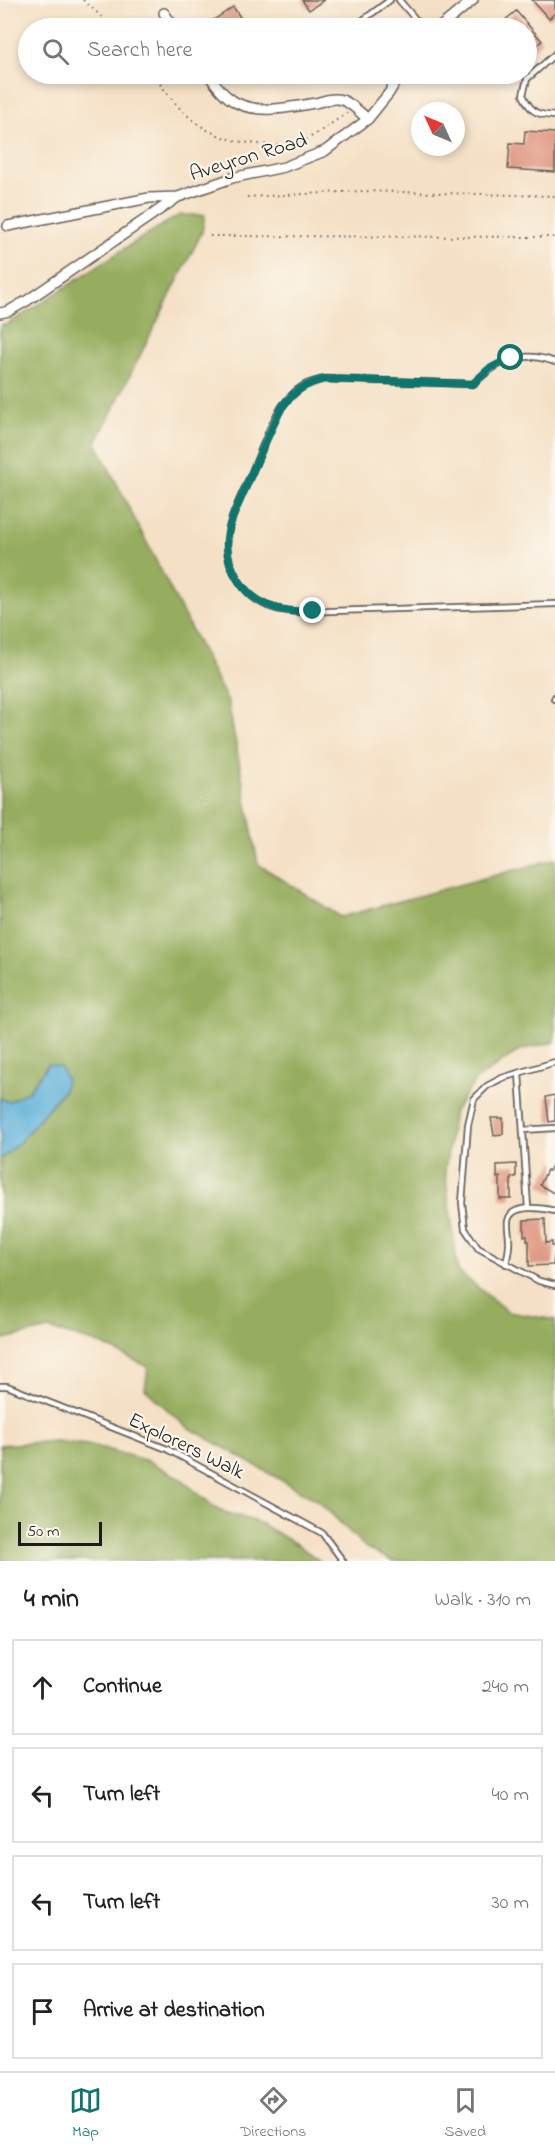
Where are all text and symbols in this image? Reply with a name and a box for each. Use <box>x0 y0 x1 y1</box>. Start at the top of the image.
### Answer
search box <box>18 18 537 84</box>
icon: search <box>39 35 72 68</box>
text: Search here <box>87 35 192 67</box>
north arrow <box>411 102 465 156</box>
street label: Aveyron Road <box>186 126 312 192</box>
route start <box>497 344 523 370</box>
route end <box>299 597 325 623</box>
street label: Explorers Walk <box>123 1406 250 1488</box>
scale bar <box>18 1519 102 1546</box>
text: 50 m <box>27 1520 59 1544</box>
text: 4 min <box>24 1581 79 1619</box>
text: Walk · 310 m <box>435 1586 531 1615</box>
icon: ahead <box>26 1671 59 1704</box>
text: Continue <box>83 1671 162 1703</box>
text: 240 m <box>482 1673 529 1702</box>
icon: left <box>26 1779 59 1812</box>
text: Turn left <box>83 1779 160 1811</box>
text: 40 m <box>492 1781 529 1810</box>
icon: left <box>26 1887 59 1920</box>
text: Turn left <box>83 1887 160 1919</box>
text: 30 m <box>492 1889 529 1918</box>
icon: arrive <box>26 1995 59 2028</box>
text: Arrive at destination <box>83 1995 265 2027</box>
tab: Map <box>69 2084 102 2144</box>
tab: Directions <box>240 2084 306 2144</box>
tab: Saved <box>444 2084 486 2144</box>

